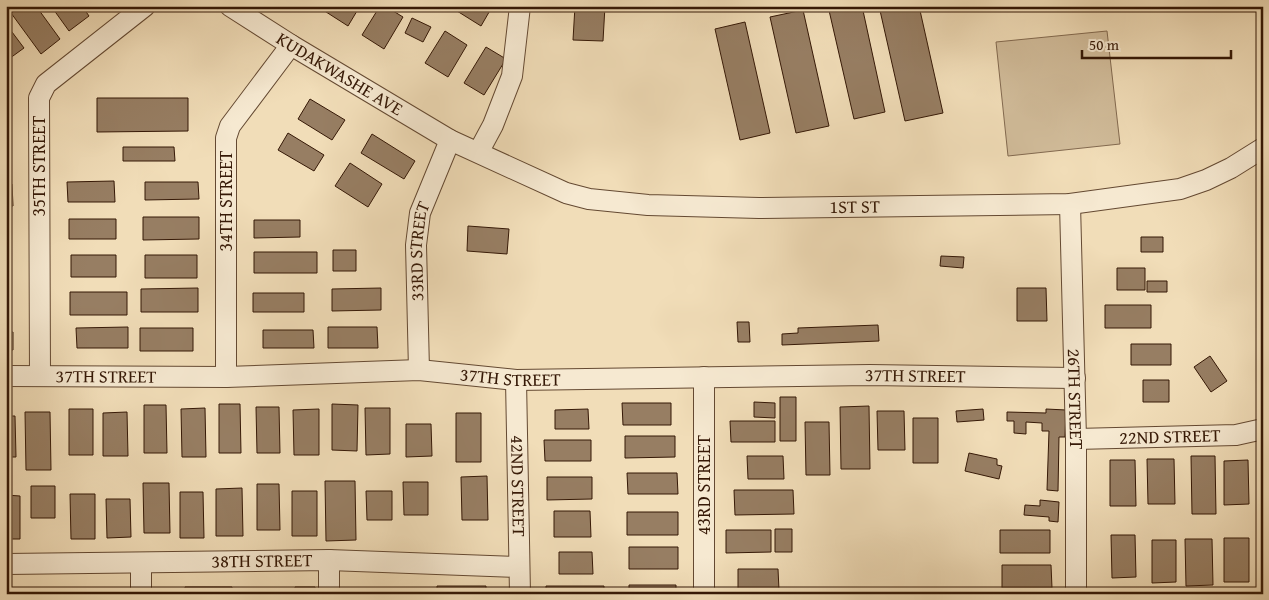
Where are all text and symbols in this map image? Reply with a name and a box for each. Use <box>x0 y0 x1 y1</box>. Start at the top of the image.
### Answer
street label: KUDAKWASHE AVE <box>271 25 408 122</box>
scale bar <box>1082 28 1230 60</box>
text: 50 m <box>1089 34 1120 55</box>
street label: 35TH STREET <box>25 116 52 216</box>
street label: 34TH STREET <box>212 151 239 251</box>
street label: 1ST ST <box>829 192 880 220</box>
street label: 33RD STREET <box>402 197 437 301</box>
street label: 26TH STREET <box>1061 348 1090 449</box>
street label: 37TH STREET <box>459 360 561 393</box>
street label: 37TH STREET <box>865 361 966 389</box>
street label: 37TH STREET <box>55 362 157 390</box>
street label: 22ND STREET <box>1119 421 1221 451</box>
street label: 42ND STREET <box>504 435 533 537</box>
street label: 43RD STREET <box>690 435 717 535</box>
street label: 38TH STREET <box>211 546 313 574</box>

